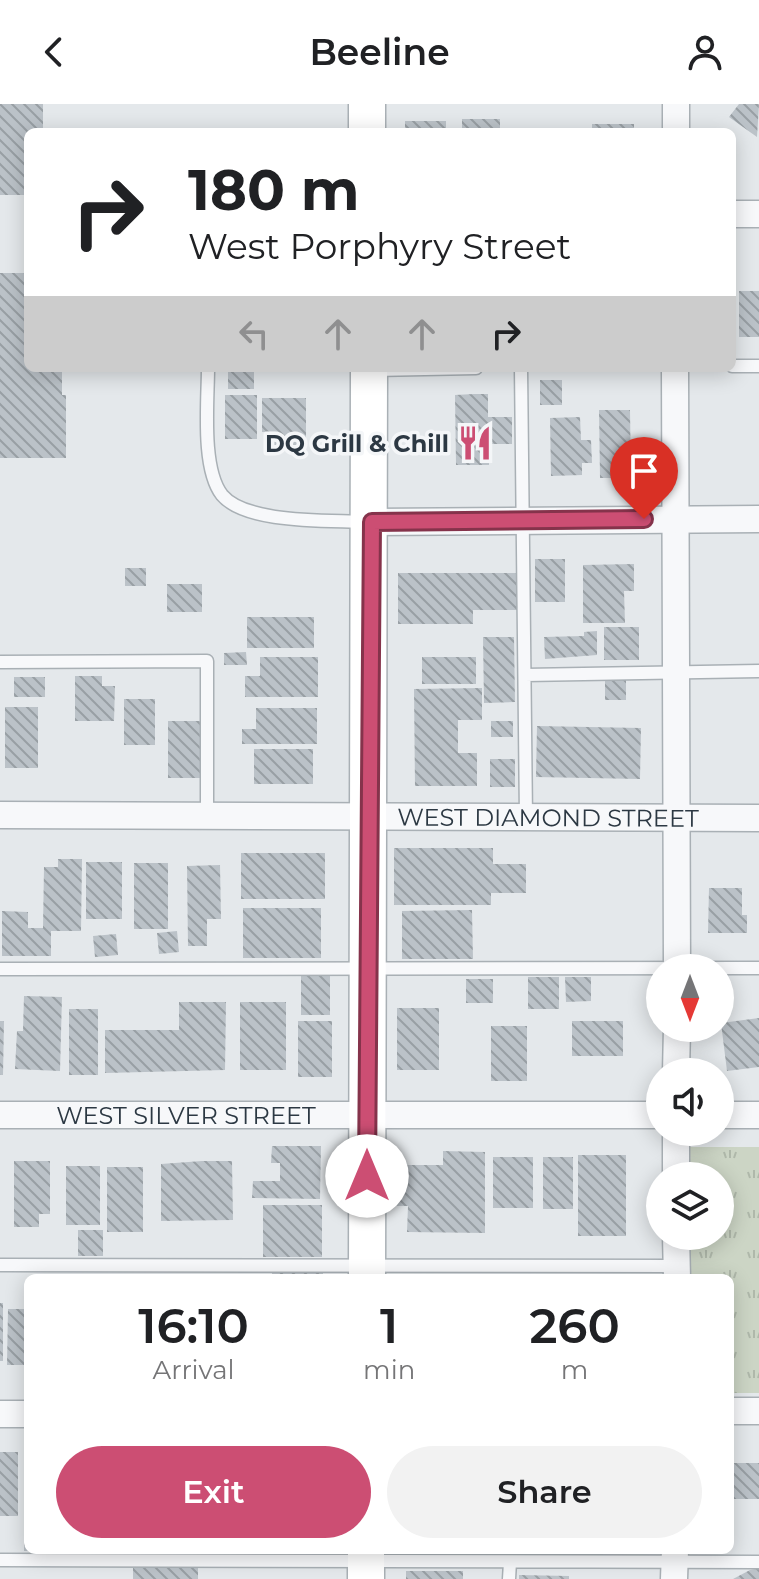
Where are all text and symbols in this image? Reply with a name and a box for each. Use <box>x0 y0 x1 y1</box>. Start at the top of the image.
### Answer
icon: back <box>32 30 76 74</box>
text: Beeline <box>309 30 450 74</box>
icon: person <box>683 30 727 74</box>
text: 180 m <box>188 156 360 224</box>
icon: right <box>56 160 160 264</box>
text: West Porphyry Street <box>188 224 571 268</box>
icon: left <box>232 312 276 356</box>
icon: ahead <box>316 312 360 356</box>
icon: ahead <box>400 312 444 356</box>
icon: right <box>484 312 528 356</box>
restaurant icon: DQ Grill & Chill <box>456 424 494 462</box>
place label: DQ Grill & Chill <box>265 429 449 458</box>
pin <box>610 437 678 519</box>
icon: arrive <box>622 449 666 493</box>
street label: WEST DIAMOND STREET <box>397 802 699 832</box>
north arrow <box>646 954 734 1042</box>
map controls <box>646 954 734 1250</box>
button: sound <box>646 1058 734 1146</box>
street label: WEST SILVER STREET <box>56 1101 316 1130</box>
position arrow <box>325 1134 409 1218</box>
button: layers <box>646 1162 734 1250</box>
text: 16:10 <box>138 1297 249 1355</box>
text: 1 <box>380 1297 398 1355</box>
text: 260 <box>529 1297 620 1355</box>
text: Arrival <box>153 1354 235 1386</box>
text: min <box>363 1354 415 1386</box>
text: m <box>561 1354 588 1386</box>
button: Exit <box>56 1446 371 1538</box>
button: Share <box>387 1446 702 1538</box>

